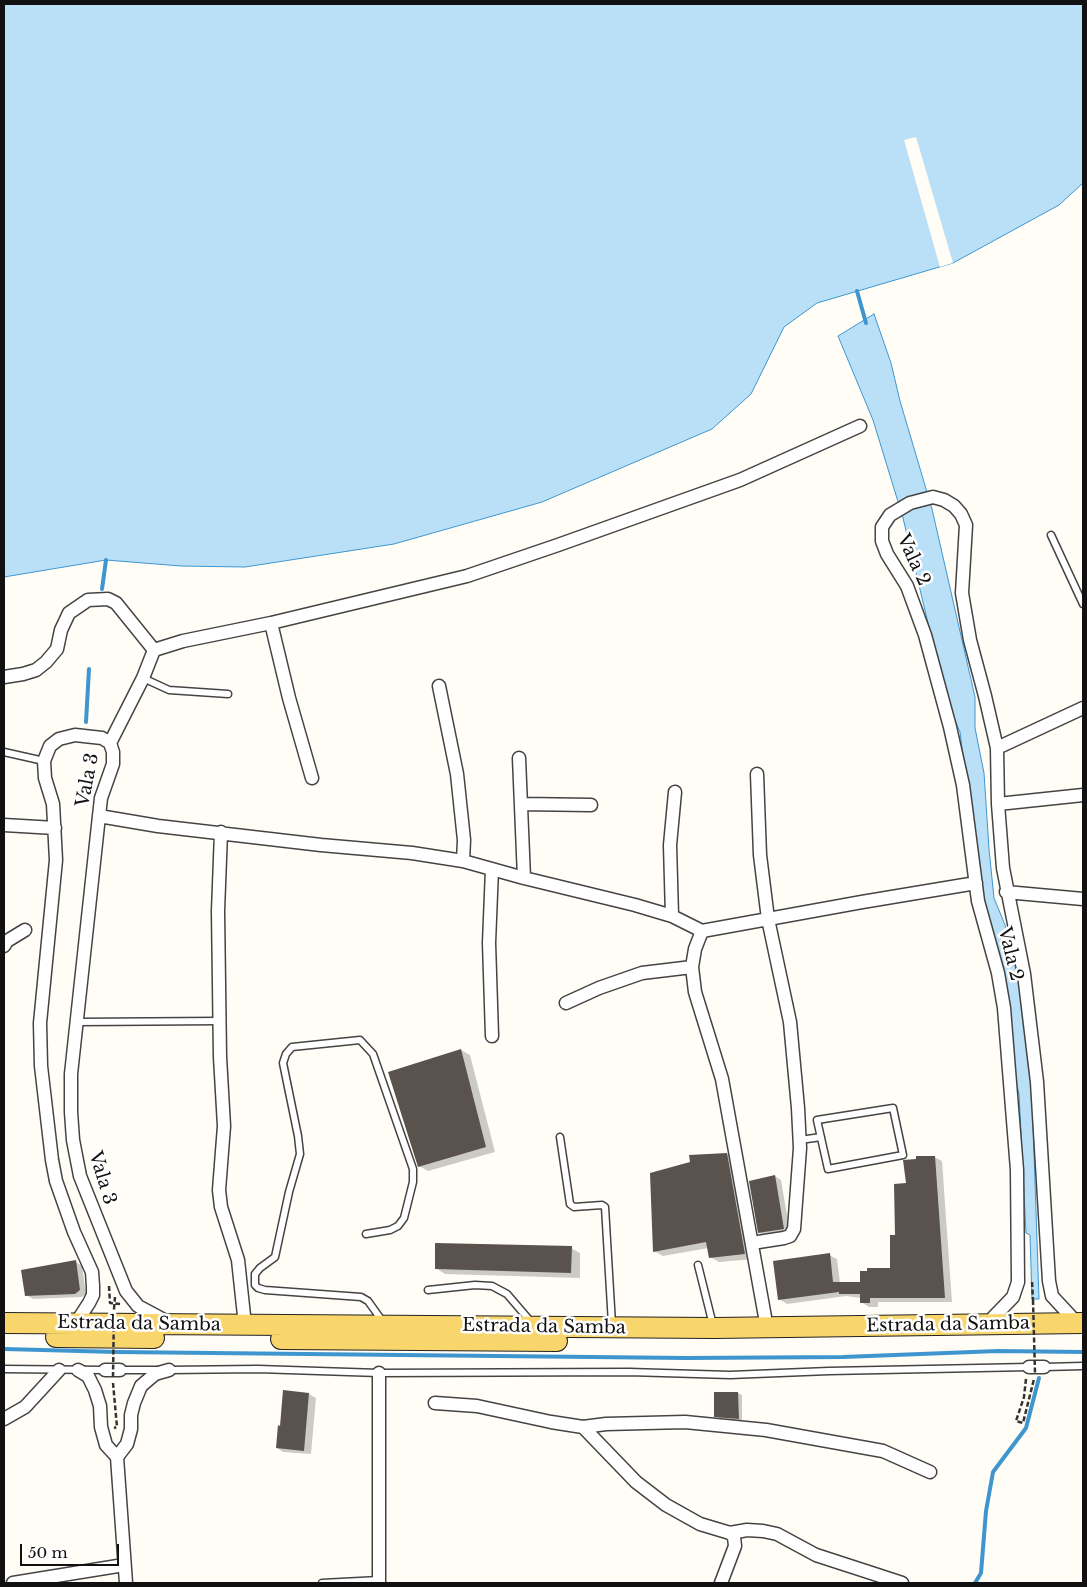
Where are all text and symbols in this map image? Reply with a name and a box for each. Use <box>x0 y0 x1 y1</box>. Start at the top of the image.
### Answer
street label: Vala 2 <box>892 531 934 589</box>
street label: Vala 3 <box>72 751 104 809</box>
street label: Vala 2 <box>993 925 1027 983</box>
street label: Vala 3 <box>84 1149 120 1207</box>
street label: Estrada da Samba <box>57 1312 221 1336</box>
street label: Estrada da Samba <box>866 1313 1030 1337</box>
street label: Estrada da Samba <box>462 1315 626 1339</box>
scale bar <box>22 1534 121 1566</box>
text: 50 m <box>28 1543 68 1562</box>

